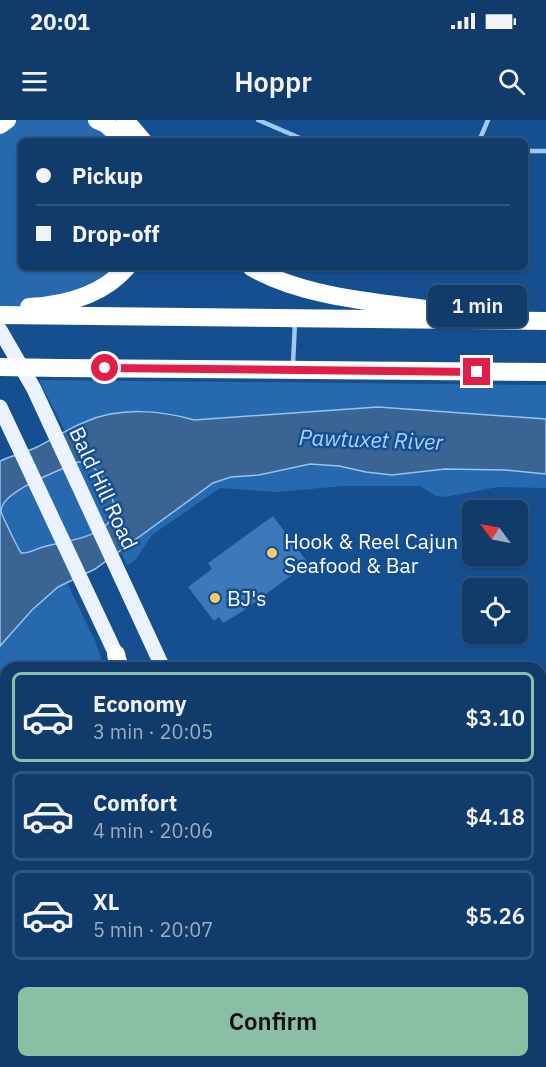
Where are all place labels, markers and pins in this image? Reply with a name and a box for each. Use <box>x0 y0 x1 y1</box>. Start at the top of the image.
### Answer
place label: Hook & Reel Cajun Seafood & Bar <box>284 527 458 579</box>
marker: Hook & Reel Cajun Seafood & Bar <box>265 546 279 560</box>
place label: BJ's <box>227 584 267 612</box>
marker: BJ's <box>208 591 222 605</box>

